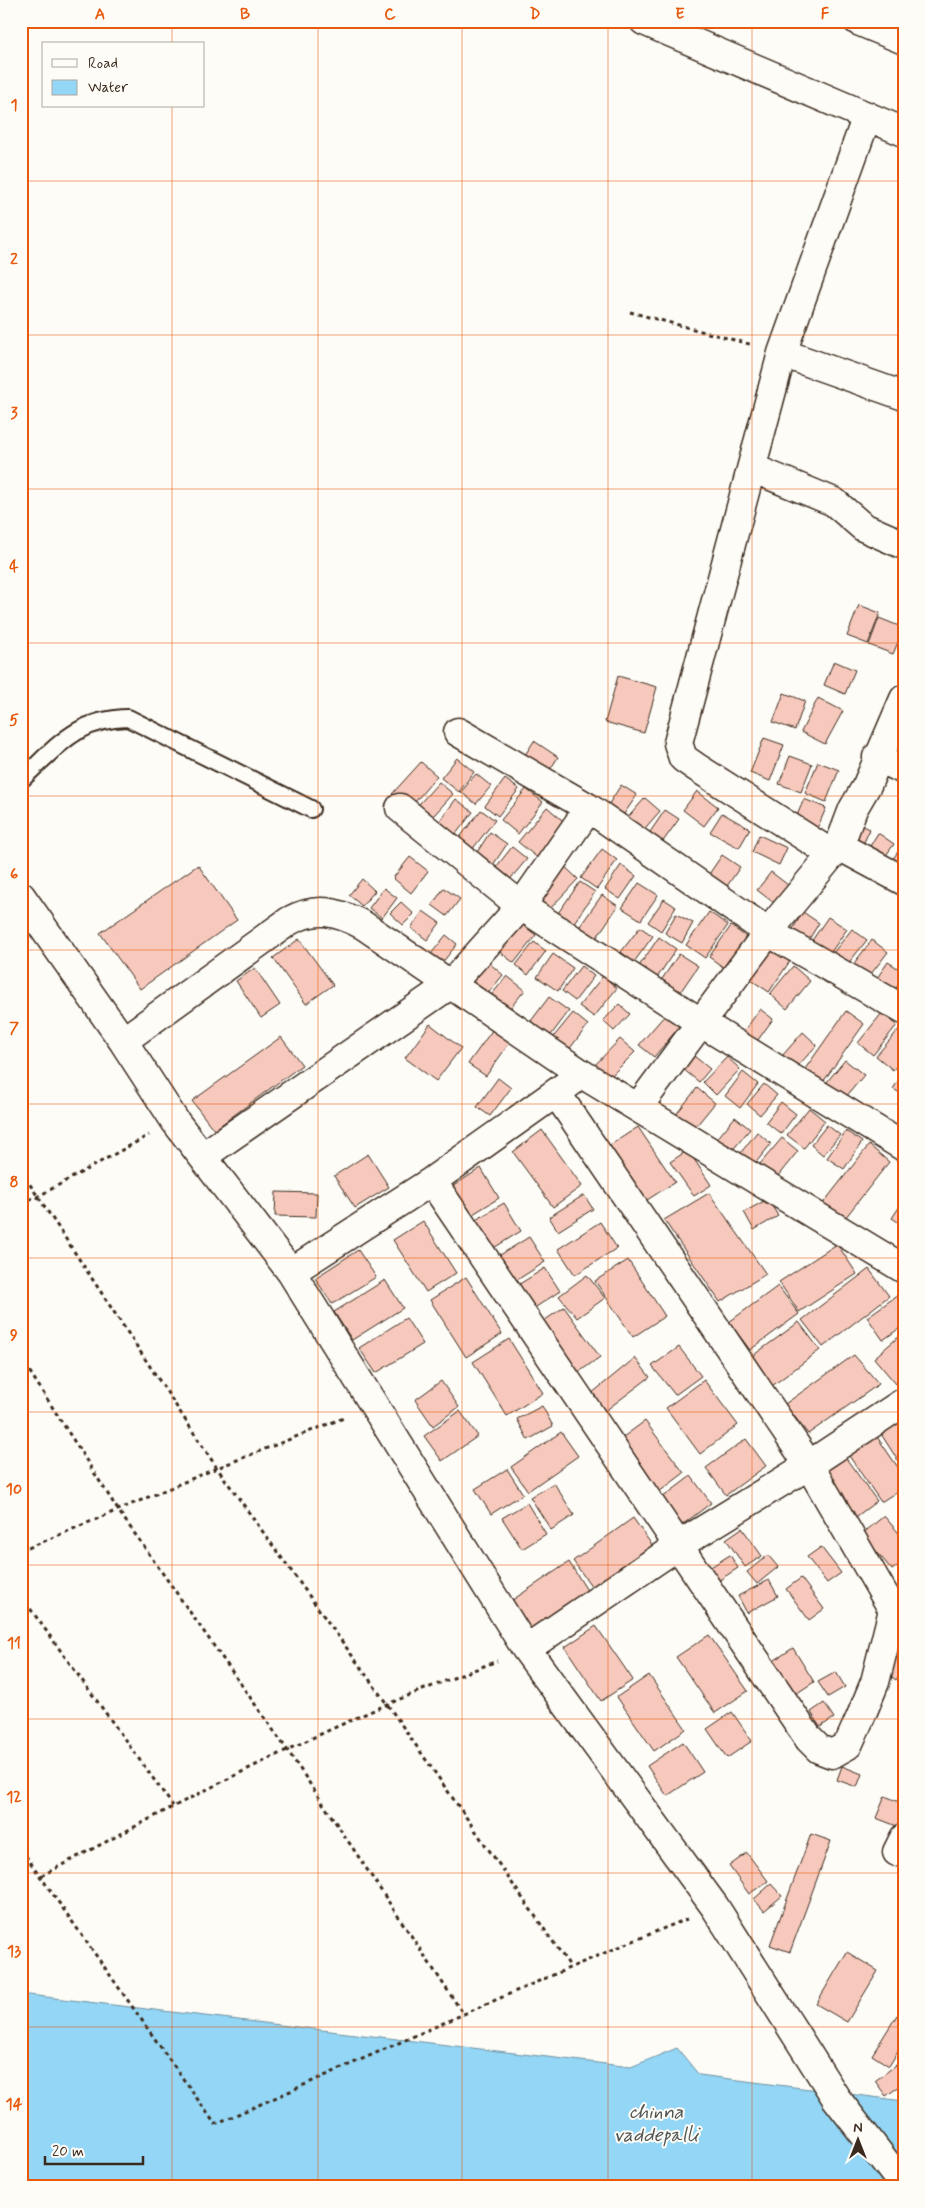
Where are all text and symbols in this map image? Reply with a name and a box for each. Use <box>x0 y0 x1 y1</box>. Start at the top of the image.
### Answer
text: A <box>95 4 105 25</box>
text: B <box>240 4 250 25</box>
text: C <box>384 4 396 25</box>
text: D <box>529 4 541 25</box>
text: E <box>675 4 685 25</box>
text: F <box>821 4 830 25</box>
legend <box>42 42 205 108</box>
text: Road <box>88 54 118 74</box>
text: Water <box>88 78 128 98</box>
text: 1 <box>10 95 18 116</box>
text: 2 <box>10 249 18 270</box>
text: 3 <box>10 403 18 424</box>
text: 4 <box>9 556 19 577</box>
text: 5 <box>9 710 19 731</box>
text: 6 <box>10 864 18 885</box>
text: 7 <box>9 1018 19 1039</box>
text: 8 <box>9 1172 19 1193</box>
text: 9 <box>10 1325 18 1346</box>
text: 10 <box>6 1479 22 1500</box>
text: 11 <box>7 1633 21 1654</box>
text: 12 <box>6 1787 22 1808</box>
text: 13 <box>7 1941 21 1962</box>
text: 14 <box>6 2094 23 2115</box>
water label: chinna vaddepalli <box>614 2099 702 2149</box>
north arrow <box>832 2116 882 2166</box>
text: N <box>853 2119 863 2137</box>
scale bar <box>45 2133 142 2165</box>
text: 20 m <box>52 2142 84 2162</box>

